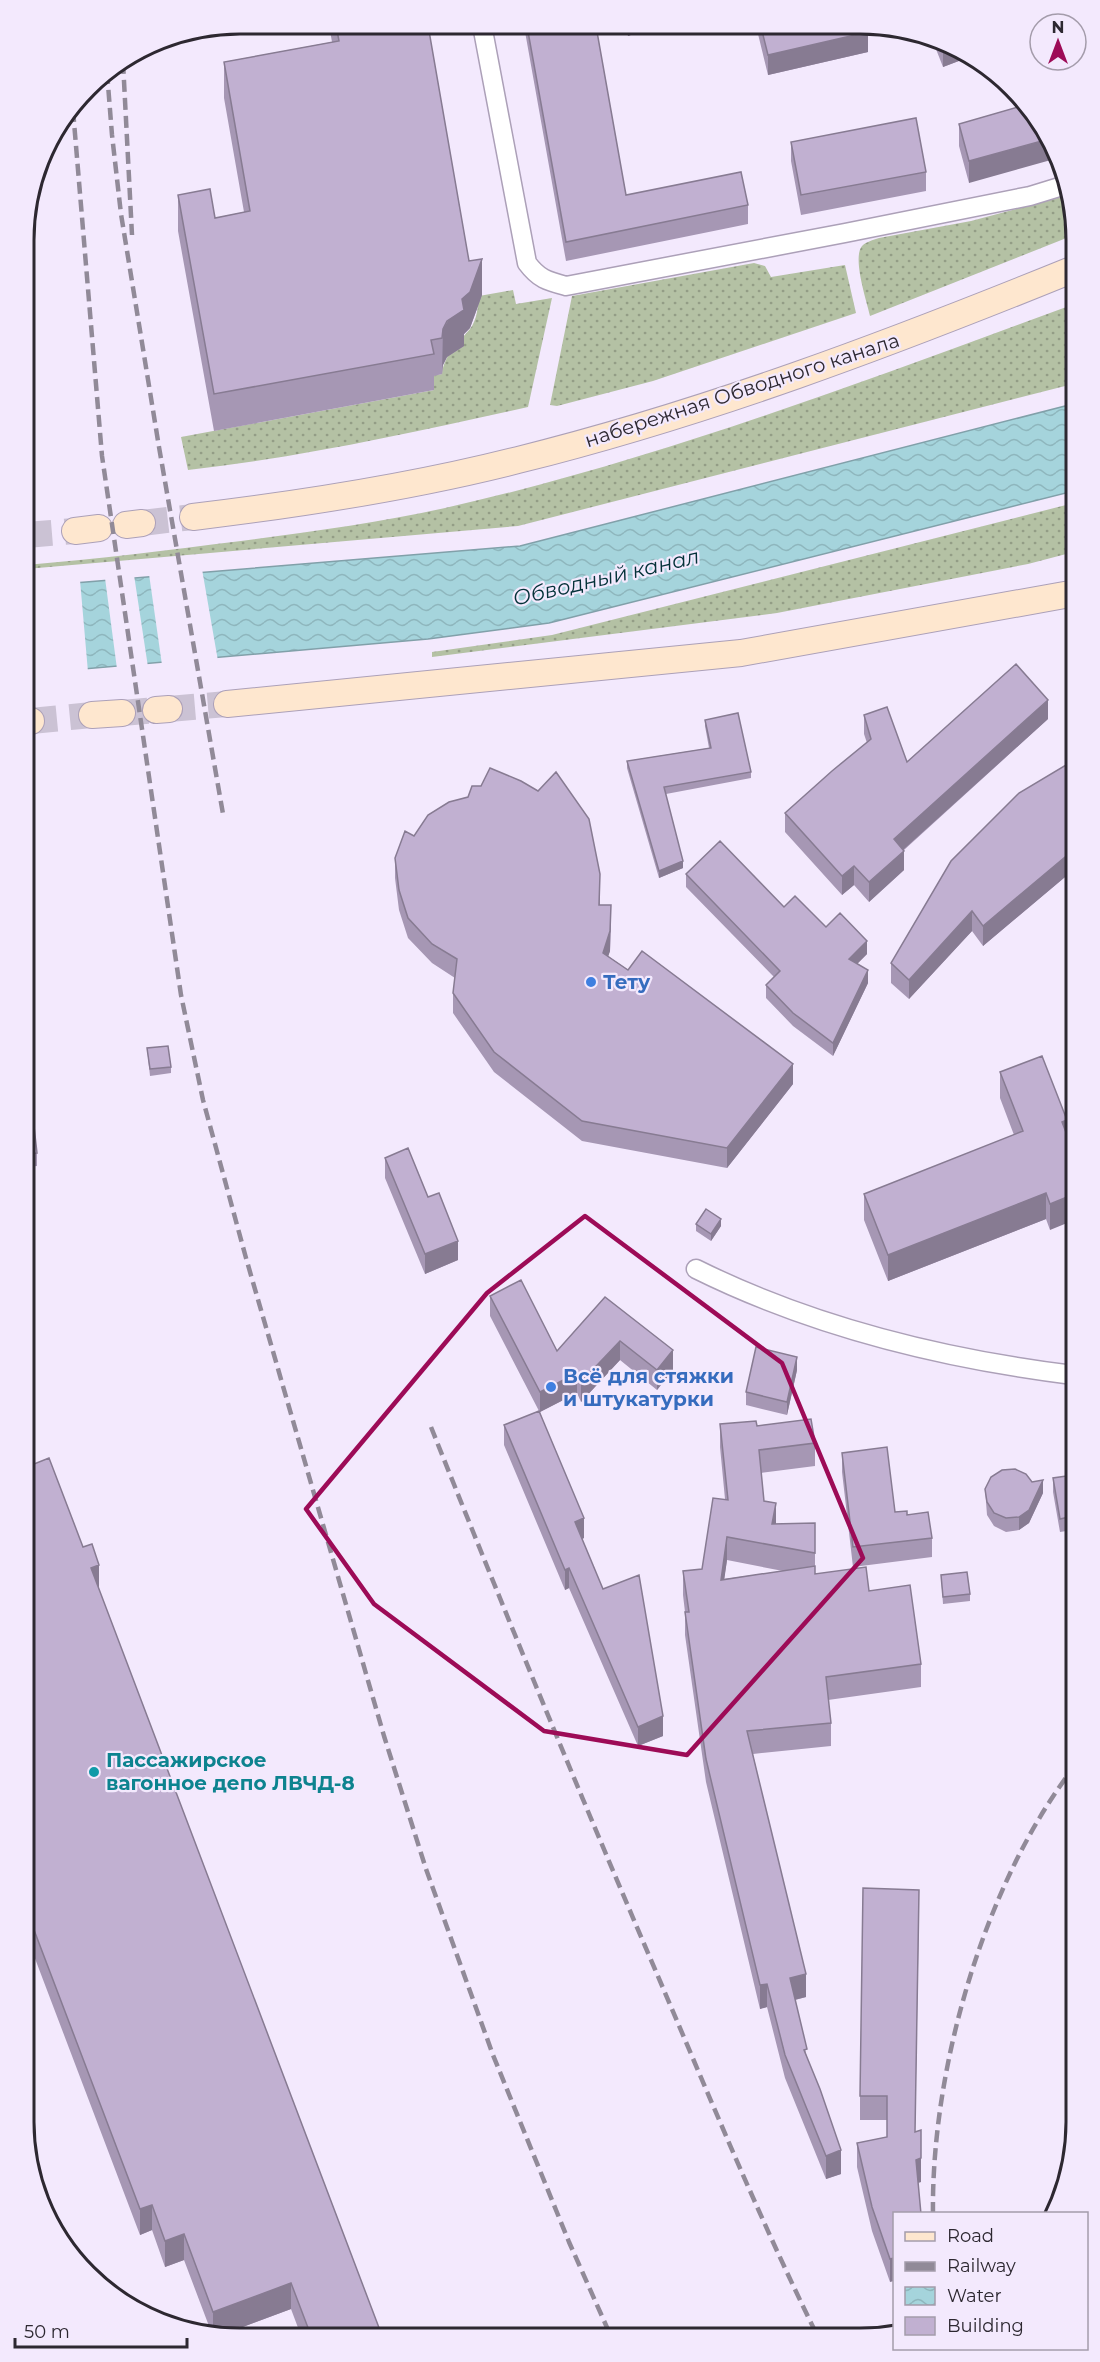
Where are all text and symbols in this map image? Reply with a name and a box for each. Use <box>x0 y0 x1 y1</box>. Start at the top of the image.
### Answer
north arrow <box>1028 12 1088 72</box>
text: N <box>1052 18 1064 37</box>
street label: набережная Обводного канала <box>582 328 902 452</box>
water label: Обводный канал <box>510 543 702 611</box>
place label: Тету <box>603 970 651 994</box>
marker: Тету <box>584 975 598 989</box>
place label: Всё для стяжки и штукатурки <box>563 1364 734 1411</box>
marker: Всё для стяжки и штукатурки <box>544 1380 558 1394</box>
place label: Пассажирское вагонное депо ЛВЧД-8 <box>106 1748 355 1795</box>
marker: Пассажирское вагонное депо ЛВЧД-8 <box>87 1765 101 1779</box>
legend <box>893 2212 1088 2350</box>
text: Road <box>947 2225 994 2247</box>
text: Railway <box>947 2255 1016 2277</box>
text: Water <box>947 2285 1002 2307</box>
scale bar <box>15 2311 188 2349</box>
text: Building <box>947 2315 1024 2337</box>
text: 50 m <box>24 2321 70 2343</box>

